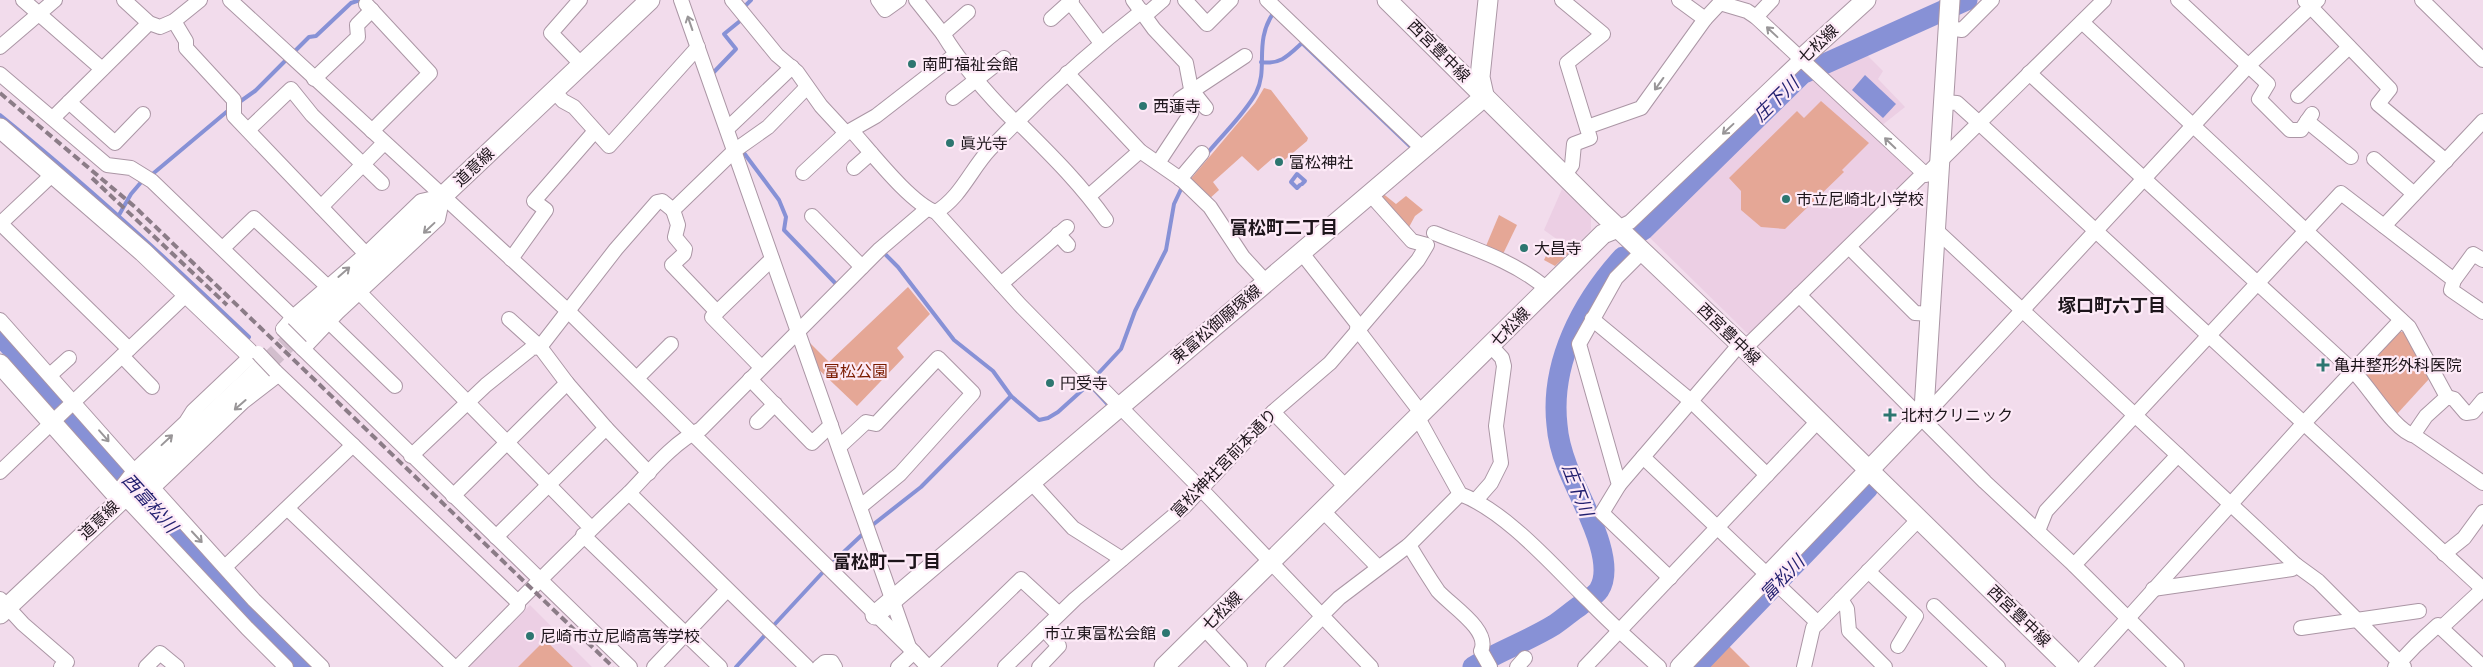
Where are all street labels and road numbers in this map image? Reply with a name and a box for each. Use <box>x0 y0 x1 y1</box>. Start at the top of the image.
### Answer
street label: 西宮豊中線 <box>1404 16 1474 86</box>
street label: 七松線 <box>1794 21 1842 67</box>
street label: 道意線 <box>450 144 498 190</box>
street label: 東富松御願塚線 <box>1167 281 1265 367</box>
street label: 西宮豊中線 <box>1694 299 1764 369</box>
street label: 七松線 <box>1486 303 1534 351</box>
street label: 富松神社宮前本通り <box>1167 405 1281 521</box>
street label: 道意線 <box>75 497 123 543</box>
street label: 西宮豊中線 <box>1984 581 2054 651</box>
street label: 七松線 <box>1198 587 1246 635</box>

